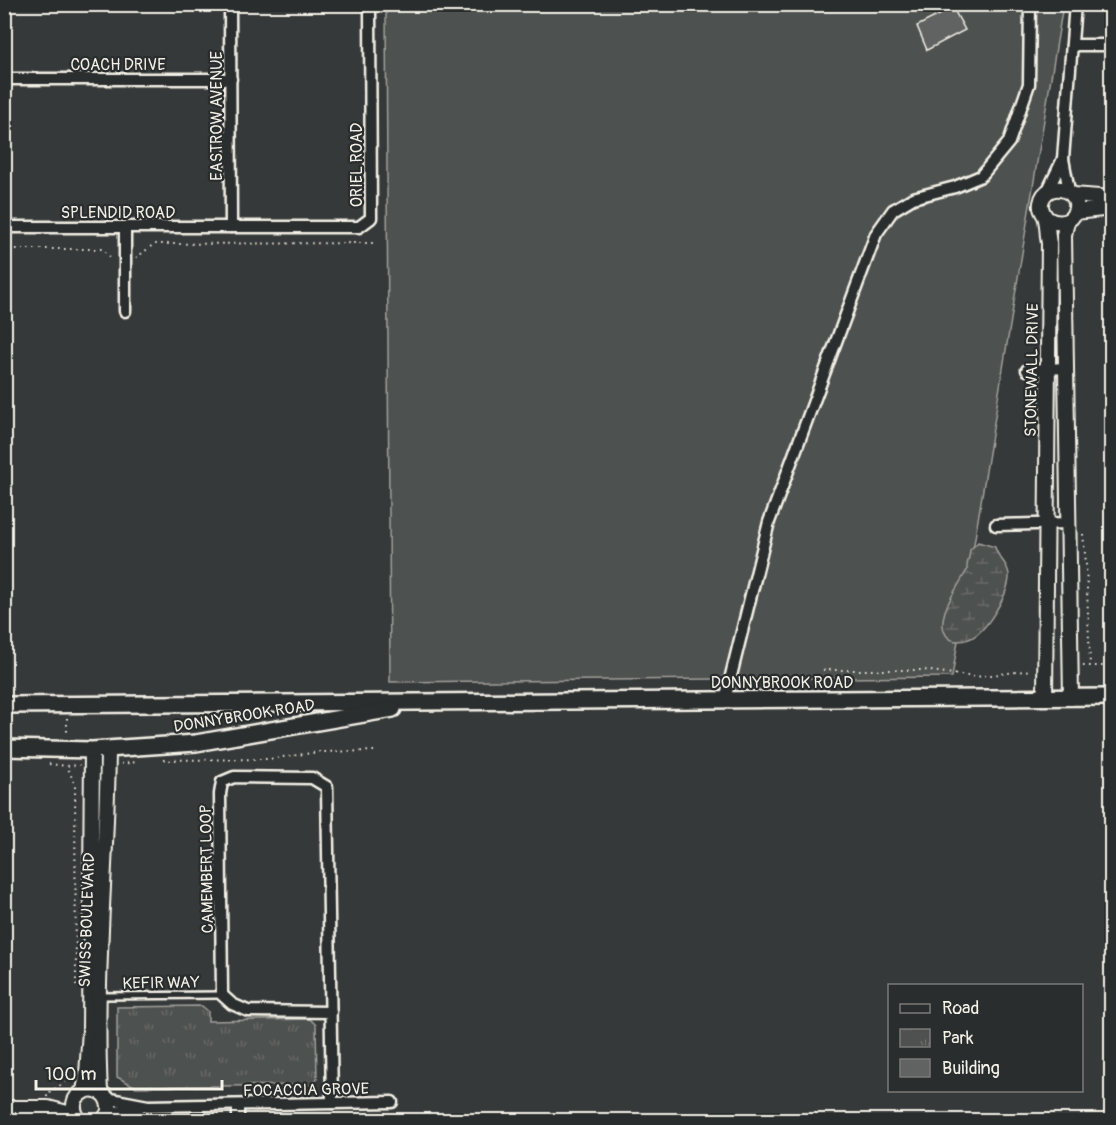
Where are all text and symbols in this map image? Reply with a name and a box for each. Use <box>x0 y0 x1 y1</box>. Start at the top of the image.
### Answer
street label: EASTROW AVENUE <box>207 51 227 181</box>
street label: COACH DRIVE <box>71 55 165 75</box>
street label: ORIEL ROAD <box>347 123 367 207</box>
street label: SPLENDID ROAD <box>61 203 175 223</box>
street label: STONEWALL DRIVE <box>1021 303 1043 437</box>
street label: DONNYBROOK ROAD <box>711 673 853 693</box>
street label: DONNYBROOK ROAD <box>172 695 316 737</box>
street label: CAMEMBERT LOOP <box>196 804 218 934</box>
street label: SWISS BOULEVARD <box>75 852 99 988</box>
street label: KEFIR WAY <box>122 972 200 994</box>
legend <box>888 984 1083 1092</box>
text: Road <box>942 997 979 1020</box>
text: Park <box>942 1027 974 1050</box>
scale bar <box>36 1053 222 1091</box>
text: Building <box>942 1057 1000 1080</box>
text: 100 m <box>45 1063 97 1086</box>
street label: FOCACCIA GROVE <box>243 1079 369 1101</box>

